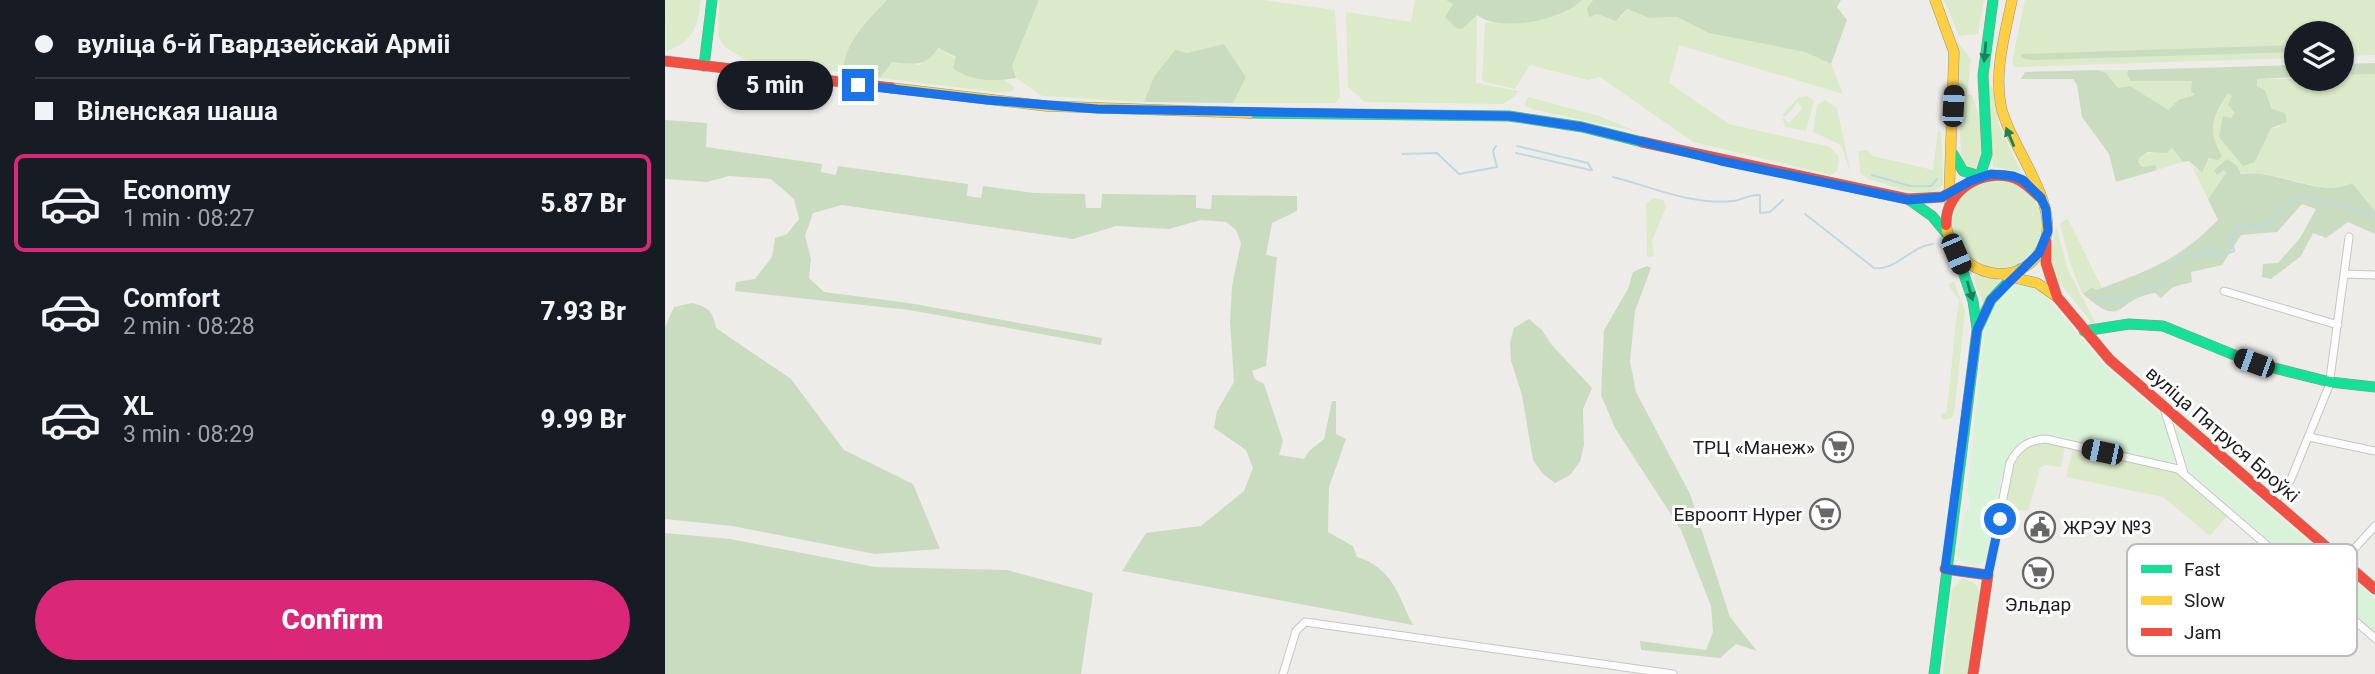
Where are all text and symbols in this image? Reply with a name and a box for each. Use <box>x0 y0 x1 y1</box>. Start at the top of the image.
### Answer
map controls <box>2284 21 2354 91</box>
button: layers <box>2284 21 2354 91</box>
text: вуліца 6-й Гвардзейскай Арміі <box>77 29 450 59</box>
one-way arrow <box>1979 41 1990 63</box>
callout: 5 min <box>718 60 833 110</box>
route end <box>842 69 874 101</box>
text: 5 min <box>746 72 804 99</box>
car <box>1942 84 1965 128</box>
text: Віленская шаша <box>77 96 278 126</box>
one-way arrow <box>2005 126 2016 147</box>
icon: car <box>39 172 102 235</box>
text: Economy <box>123 175 230 205</box>
text: 5.87 Br <box>540 188 626 218</box>
text: 1 min · 08:27 <box>123 205 255 232</box>
car <box>1939 231 1974 277</box>
icon: car <box>39 280 102 343</box>
one-way arrow <box>1965 280 1976 302</box>
text: Comfort <box>123 283 220 313</box>
text: 7.93 Br <box>540 296 626 326</box>
text: 2 min · 08:28 <box>123 313 255 340</box>
car <box>2231 346 2278 380</box>
street label: вуліца Пятруся Броўкі <box>2141 361 2304 507</box>
icon: car <box>39 388 102 451</box>
text: XL <box>123 391 154 421</box>
text: 9.99 Br <box>540 404 626 434</box>
text: 3 min · 08:29 <box>123 421 255 448</box>
supermarket icon: ТРЦ «Манеж» <box>1821 430 1855 464</box>
place label: ТРЦ «Манеж» <box>1693 436 1815 459</box>
car <box>2080 437 2125 467</box>
supermarket icon: Евроопт Hyper <box>1808 497 1842 531</box>
place label: Евроопт Hyper <box>1673 503 1803 526</box>
route start <box>1984 503 2016 535</box>
public building icon: ЖРЭУ №3 <box>2023 510 2057 544</box>
place label: ЖРЭУ №3 <box>2063 516 2152 539</box>
legend <box>2127 544 2357 656</box>
supermarket icon: Эльдар <box>2021 556 2055 590</box>
text: Fast <box>2184 558 2221 581</box>
button: Confirm <box>35 580 630 660</box>
text: Slow <box>2184 589 2225 612</box>
place label: Эльдар <box>2005 593 2071 616</box>
text: Jam <box>2184 621 2221 644</box>

